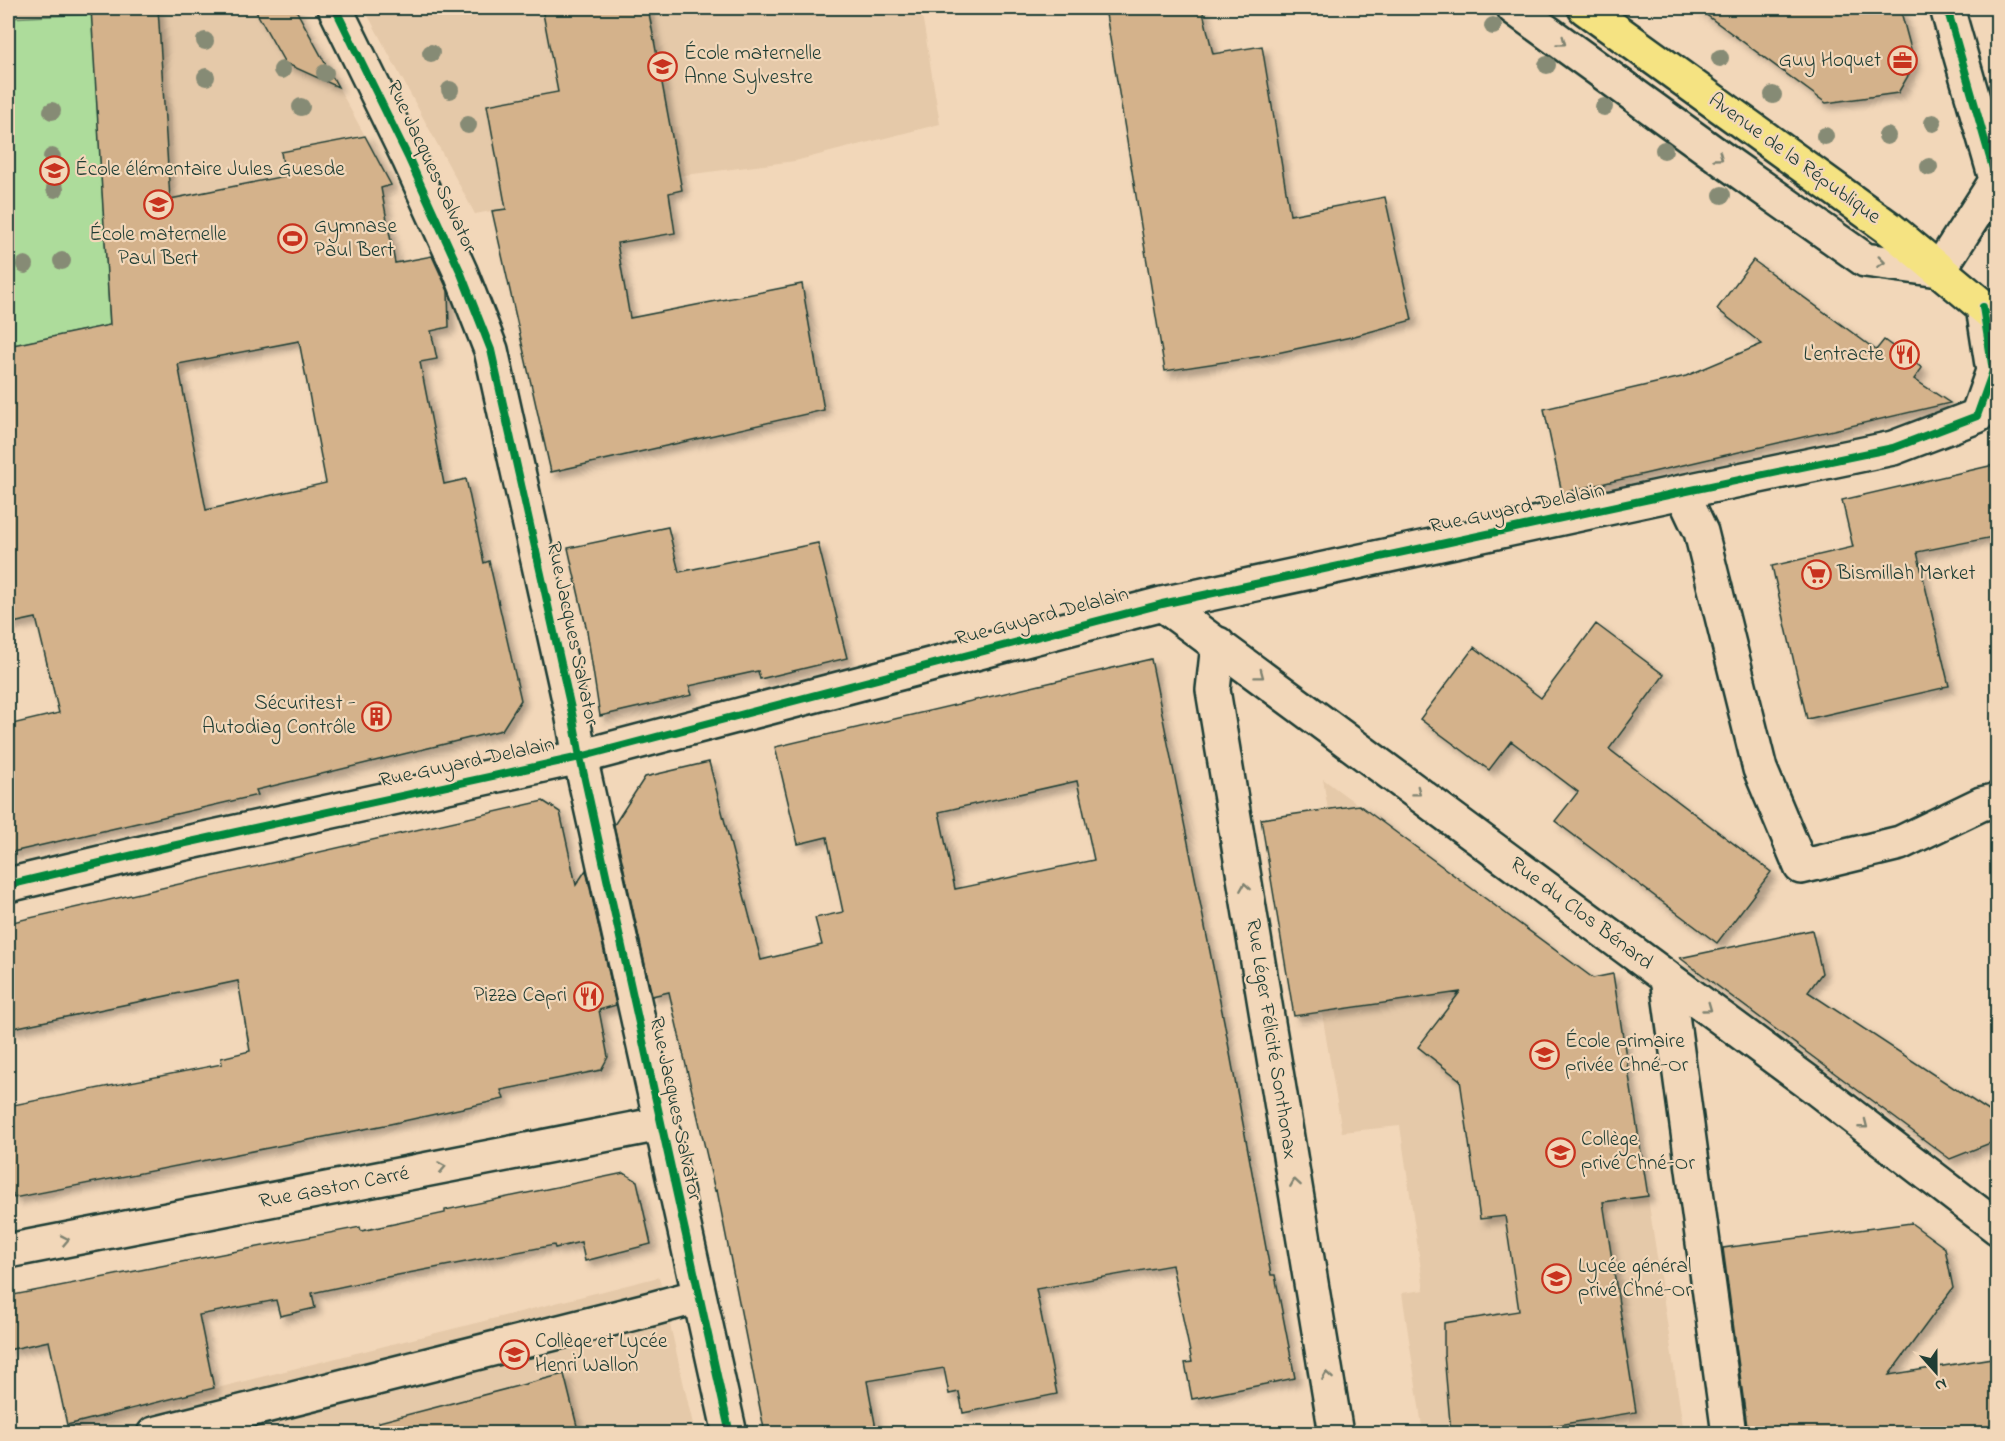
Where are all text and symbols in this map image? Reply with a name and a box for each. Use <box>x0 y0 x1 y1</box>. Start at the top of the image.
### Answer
one-way arrow <box>1555 35 1566 46</box>
place label: École maternelle Anne Sylvestre <box>684 39 822 95</box>
office icon: Guy Hoquet <box>1886 45 1918 77</box>
place label: Guy Hoquet <box>1779 46 1881 78</box>
school or university icon: École maternelle Anne Sylvestre <box>647 50 679 82</box>
street label: Rue Jacques Salvator <box>378 76 484 259</box>
street label: Avenue de la République <box>1702 86 1887 232</box>
one-way arrow <box>1712 150 1723 161</box>
school or university icon: École élémentaire Jules Guesde <box>38 154 70 186</box>
place label: École élémentaire Jules Guesde <box>75 155 345 185</box>
school or university icon: École maternelle Paul Bert <box>142 188 174 220</box>
place label: Gymnase Paul Bert <box>314 212 398 266</box>
place label: École maternelle Paul Bert <box>89 220 227 274</box>
sports icon: Gymnase Paul Bert <box>277 223 309 255</box>
one-way arrow <box>1877 255 1886 268</box>
restaurant icon: L'entracte <box>1889 339 1921 371</box>
place label: L'entracte <box>1804 340 1885 370</box>
street label: Rue Guyard Delalain <box>1427 476 1608 544</box>
street label: Rue Jacques Salvator <box>538 539 606 729</box>
supermarket icon: Bismillah Market <box>1800 558 1832 590</box>
place label: Bismillah Market <box>1836 559 1976 589</box>
street label: Rue Guyard Delalain <box>952 579 1133 657</box>
one-way arrow <box>1254 668 1265 679</box>
place label: Sécuritest - Autodiag Contrôle <box>202 689 357 745</box>
building icon: Sécuritest - Autodiag Contrôle <box>361 700 393 732</box>
street label: Rue Guyard Delalain <box>377 730 558 798</box>
one-way arrow <box>1410 784 1421 795</box>
street label: Rue du Clos Bénard <box>1503 850 1659 978</box>
one-way arrow <box>1240 883 1252 892</box>
street label: Rue Léger Félicité Sonthonax <box>1235 917 1305 1162</box>
restaurant icon: Pizza Capri <box>572 980 604 1012</box>
place label: Pizza Capri <box>474 981 567 1011</box>
one-way arrow <box>1702 1001 1713 1012</box>
street label: Rue Jacques Salvator <box>641 1014 709 1204</box>
place label: École primaire privée Chné-Or <box>1565 1027 1689 1081</box>
school or university icon: École primaire privée Chné-Or <box>1528 1038 1560 1070</box>
one-way arrow <box>1857 1118 1868 1129</box>
place label: Collège privé Chné-Or <box>1581 1125 1695 1179</box>
school or university icon: Collège privé Chné-Or <box>1544 1136 1576 1168</box>
street label: Rue Gaston Carré <box>256 1159 412 1217</box>
one-way arrow <box>437 1161 447 1174</box>
one-way arrow <box>1289 1179 1301 1188</box>
one-way arrow <box>60 1234 70 1247</box>
place label: Lycée général privé Chné-Or <box>1578 1252 1692 1306</box>
school or university icon: Lycée général privé Chné-Or <box>1541 1263 1573 1295</box>
place label: Collège et Lycée Henri Wallon <box>535 1327 668 1381</box>
school or university icon: Collège et Lycée Henri Wallon <box>498 1338 530 1370</box>
north arrow <box>1906 1342 1966 1402</box>
one-way arrow <box>1321 1371 1333 1380</box>
text: N <box>1931 1371 1950 1397</box>

